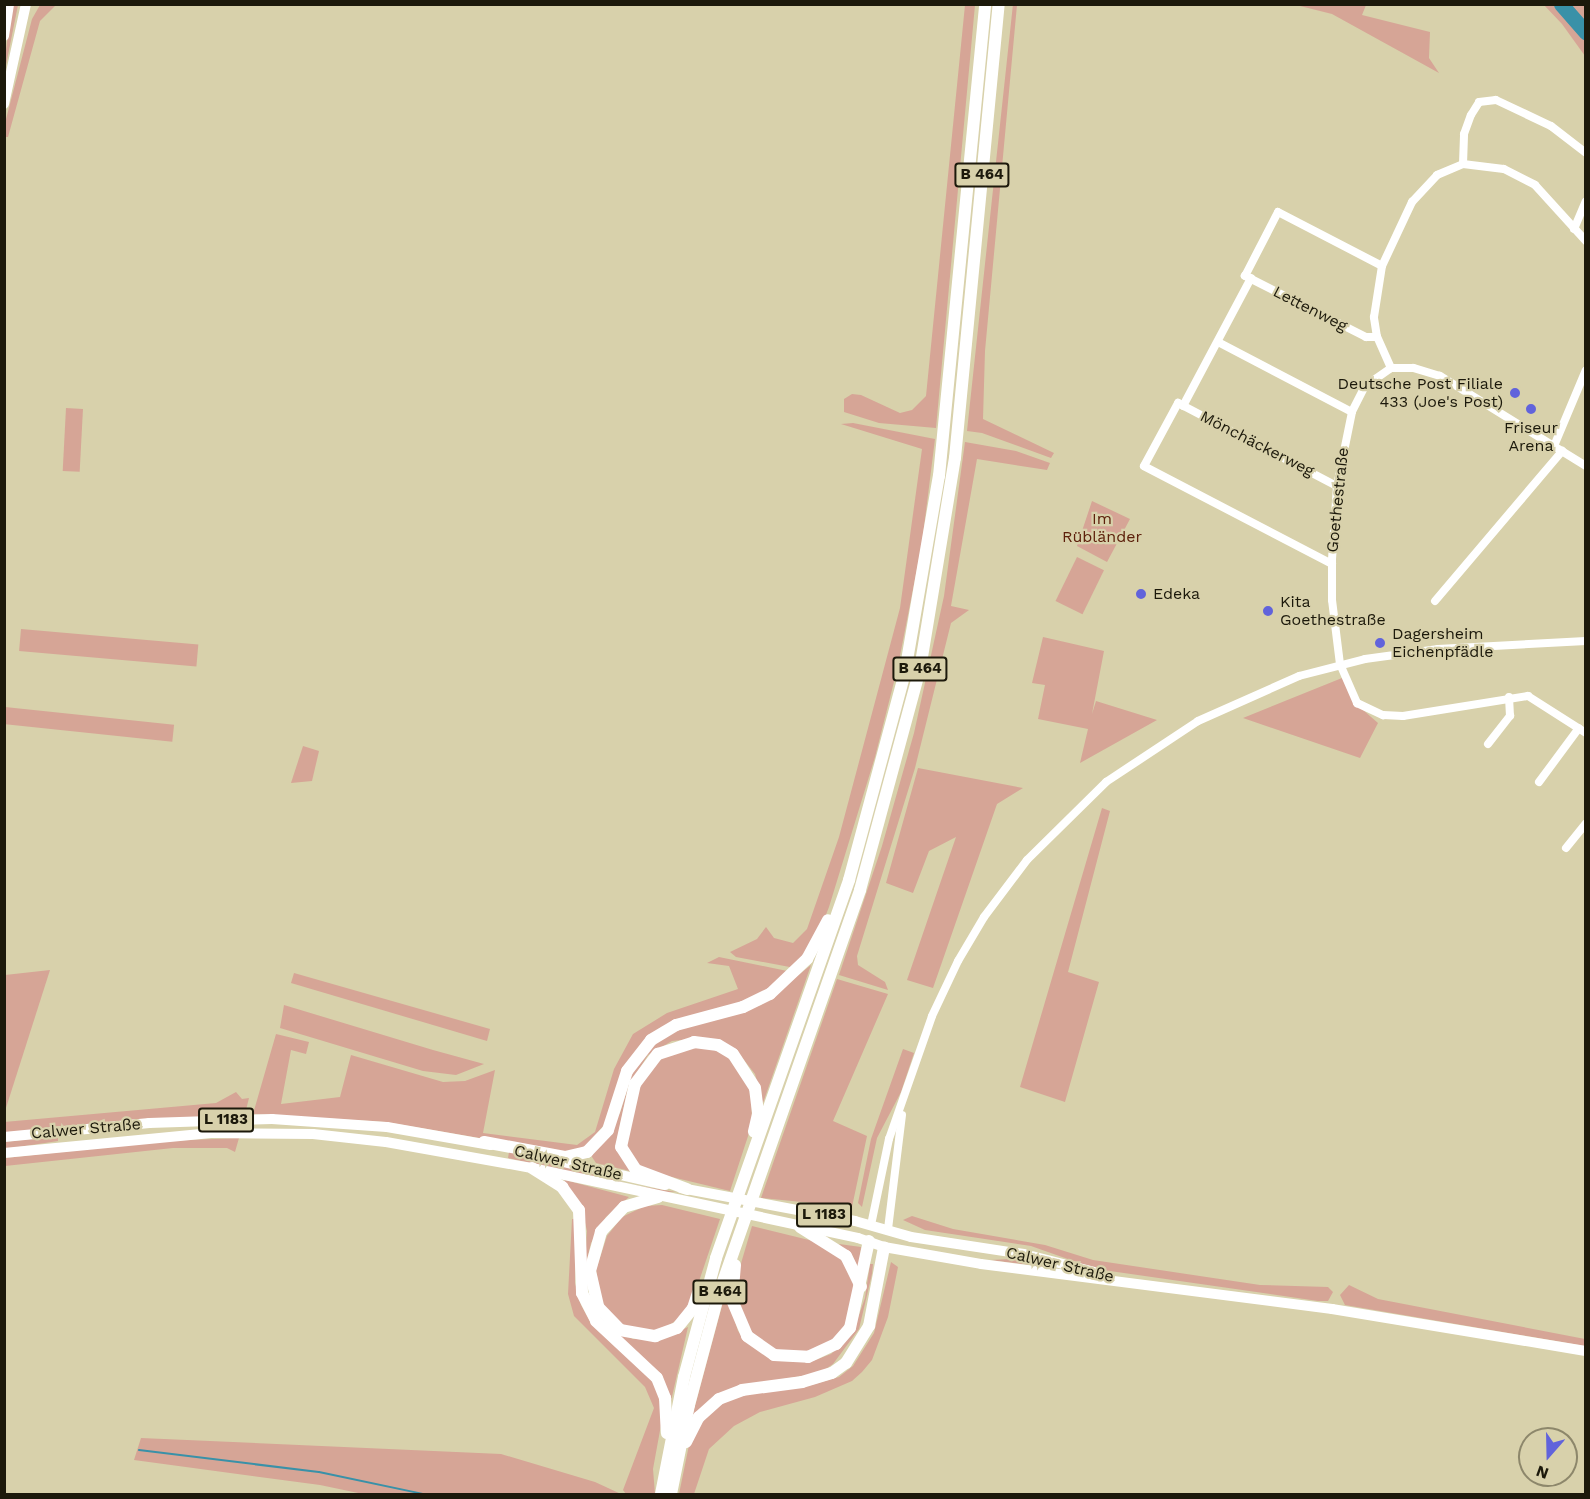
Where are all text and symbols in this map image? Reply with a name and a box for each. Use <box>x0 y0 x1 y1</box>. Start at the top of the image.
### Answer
road number: B 464 <box>954 163 1010 187</box>
street label: Lettenweg <box>1270 282 1350 336</box>
place label: Deutsche Post Filiale 433 (Joe's Post) <box>1338 374 1503 412</box>
marker: Deutsche Post Filiale 433 (Joe's Post) <box>1508 386 1522 400</box>
marker: Friseur Arena <box>1524 402 1538 416</box>
street label: Mönchäckerweg <box>1197 407 1317 481</box>
place label: Friseur Arena <box>1504 418 1558 456</box>
street label: Goethestraße <box>1323 446 1353 554</box>
park label: Im Rübländer <box>1062 509 1142 547</box>
place label: Edeka <box>1153 584 1200 604</box>
marker: Edeka <box>1134 587 1148 601</box>
place label: Kita Goethestraße <box>1280 592 1386 630</box>
marker: Kita Goethestraße <box>1261 604 1275 618</box>
place label: Dagersheim Eichenpfädle <box>1392 624 1493 662</box>
marker: Dagersheim Eichenpfädle <box>1373 636 1387 650</box>
road number: B 464 <box>892 657 948 681</box>
road number: L 1183 <box>198 1108 254 1132</box>
street label: Calwer Straße <box>30 1115 142 1143</box>
street label: Calwer Straße <box>512 1141 624 1185</box>
road number: L 1183 <box>796 1203 852 1227</box>
street label: Calwer Straße <box>1004 1243 1116 1287</box>
road number: B 464 <box>692 1280 748 1304</box>
north arrow <box>1518 1427 1578 1487</box>
text: N <box>1534 1462 1551 1483</box>

